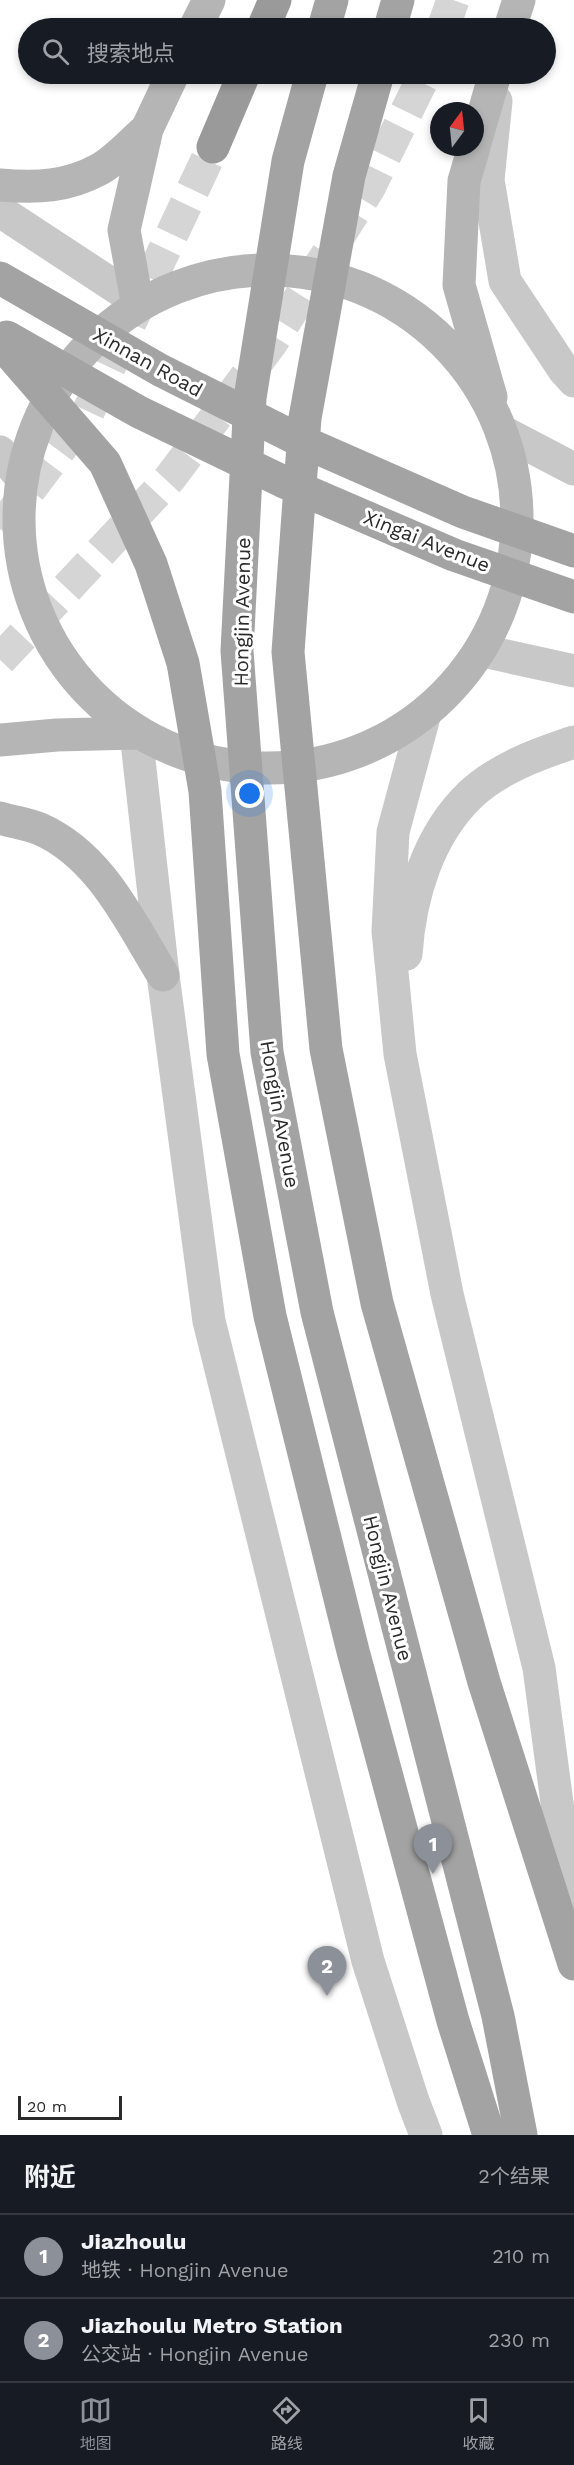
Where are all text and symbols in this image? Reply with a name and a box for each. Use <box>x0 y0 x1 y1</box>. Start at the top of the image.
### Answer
search box <box>18 18 556 84</box>
icon: search <box>39 35 72 68</box>
text: 搜索地点 <box>87 41 175 66</box>
north arrow <box>430 102 484 156</box>
street label: Xinnan Road <box>89 322 207 402</box>
street label: Xingai Avenue <box>360 505 494 577</box>
street label: Hongjin Avenue <box>229 537 255 687</box>
your location <box>235 779 264 808</box>
street label: Hongjin Avenue <box>255 1038 305 1190</box>
street label: Hongjin Avenue <box>358 1513 418 1663</box>
pin: 1 <box>414 1824 452 1874</box>
pin: 2 <box>308 1946 346 1996</box>
scale bar <box>18 2093 122 2120</box>
text: 20 m <box>27 2097 67 2116</box>
text: 附近 <box>24 2162 76 2192</box>
text: 2个结果 <box>478 2164 550 2188</box>
text: Jiazhoulu <box>81 2229 186 2254</box>
text: 1 <box>39 2244 48 2268</box>
text: 210 m <box>492 2244 550 2268</box>
text: 地铁 · Hongjin Avenue <box>81 2258 288 2282</box>
text: Jiazhoulu Metro Station <box>81 2313 343 2338</box>
text: 2 <box>38 2328 49 2352</box>
text: 230 m <box>488 2328 550 2352</box>
text: 公交站 · Hongjin Avenue <box>81 2342 308 2366</box>
tab: 地图 <box>79 2394 112 2454</box>
tab: 路线 <box>270 2394 303 2454</box>
tab: 收藏 <box>462 2394 495 2454</box>

